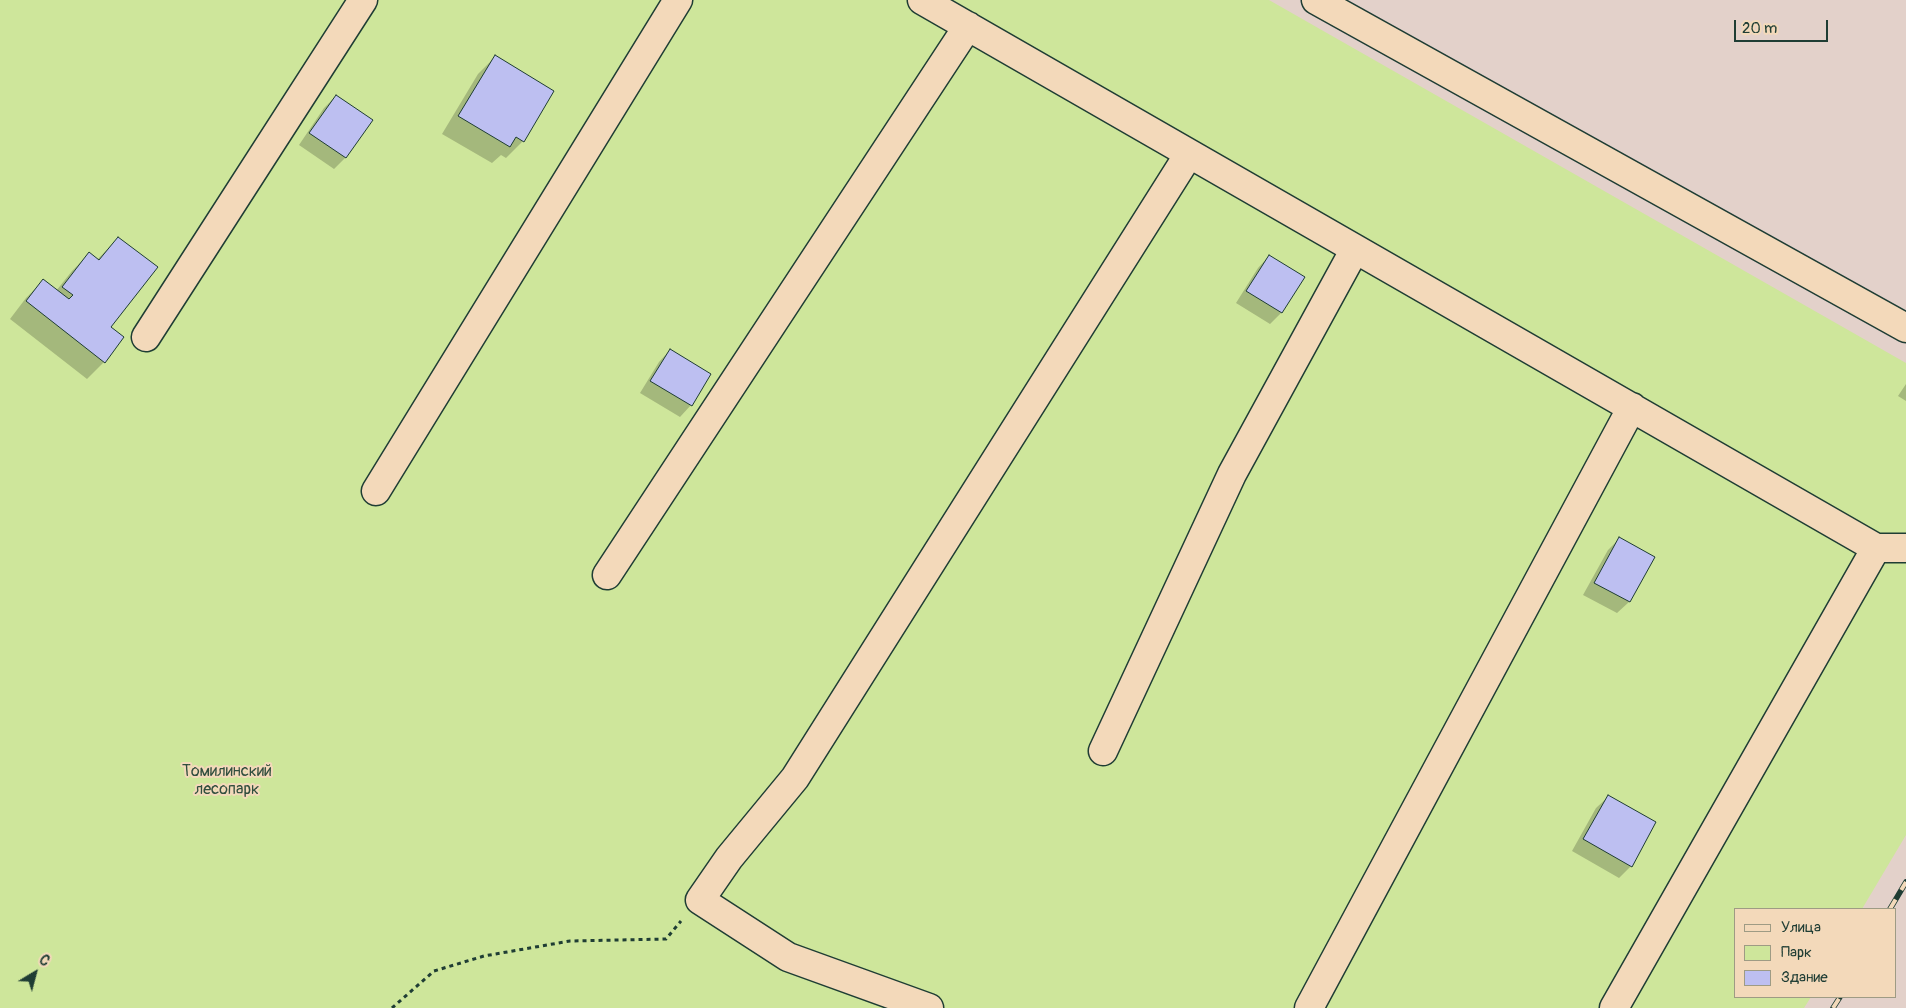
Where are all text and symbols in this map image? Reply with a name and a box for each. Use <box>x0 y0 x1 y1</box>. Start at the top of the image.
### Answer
scale bar <box>1736 10 1830 42</box>
text: 20 m <box>1742 19 1777 38</box>
park label: Томилинский лесопарк <box>182 762 272 800</box>
legend <box>1734 908 1896 998</box>
text: Улица <box>1781 918 1821 937</box>
text: Парк <box>1781 943 1812 962</box>
north arrow <box>10 948 60 998</box>
text: С <box>36 951 53 970</box>
text: Здание <box>1781 968 1828 987</box>

